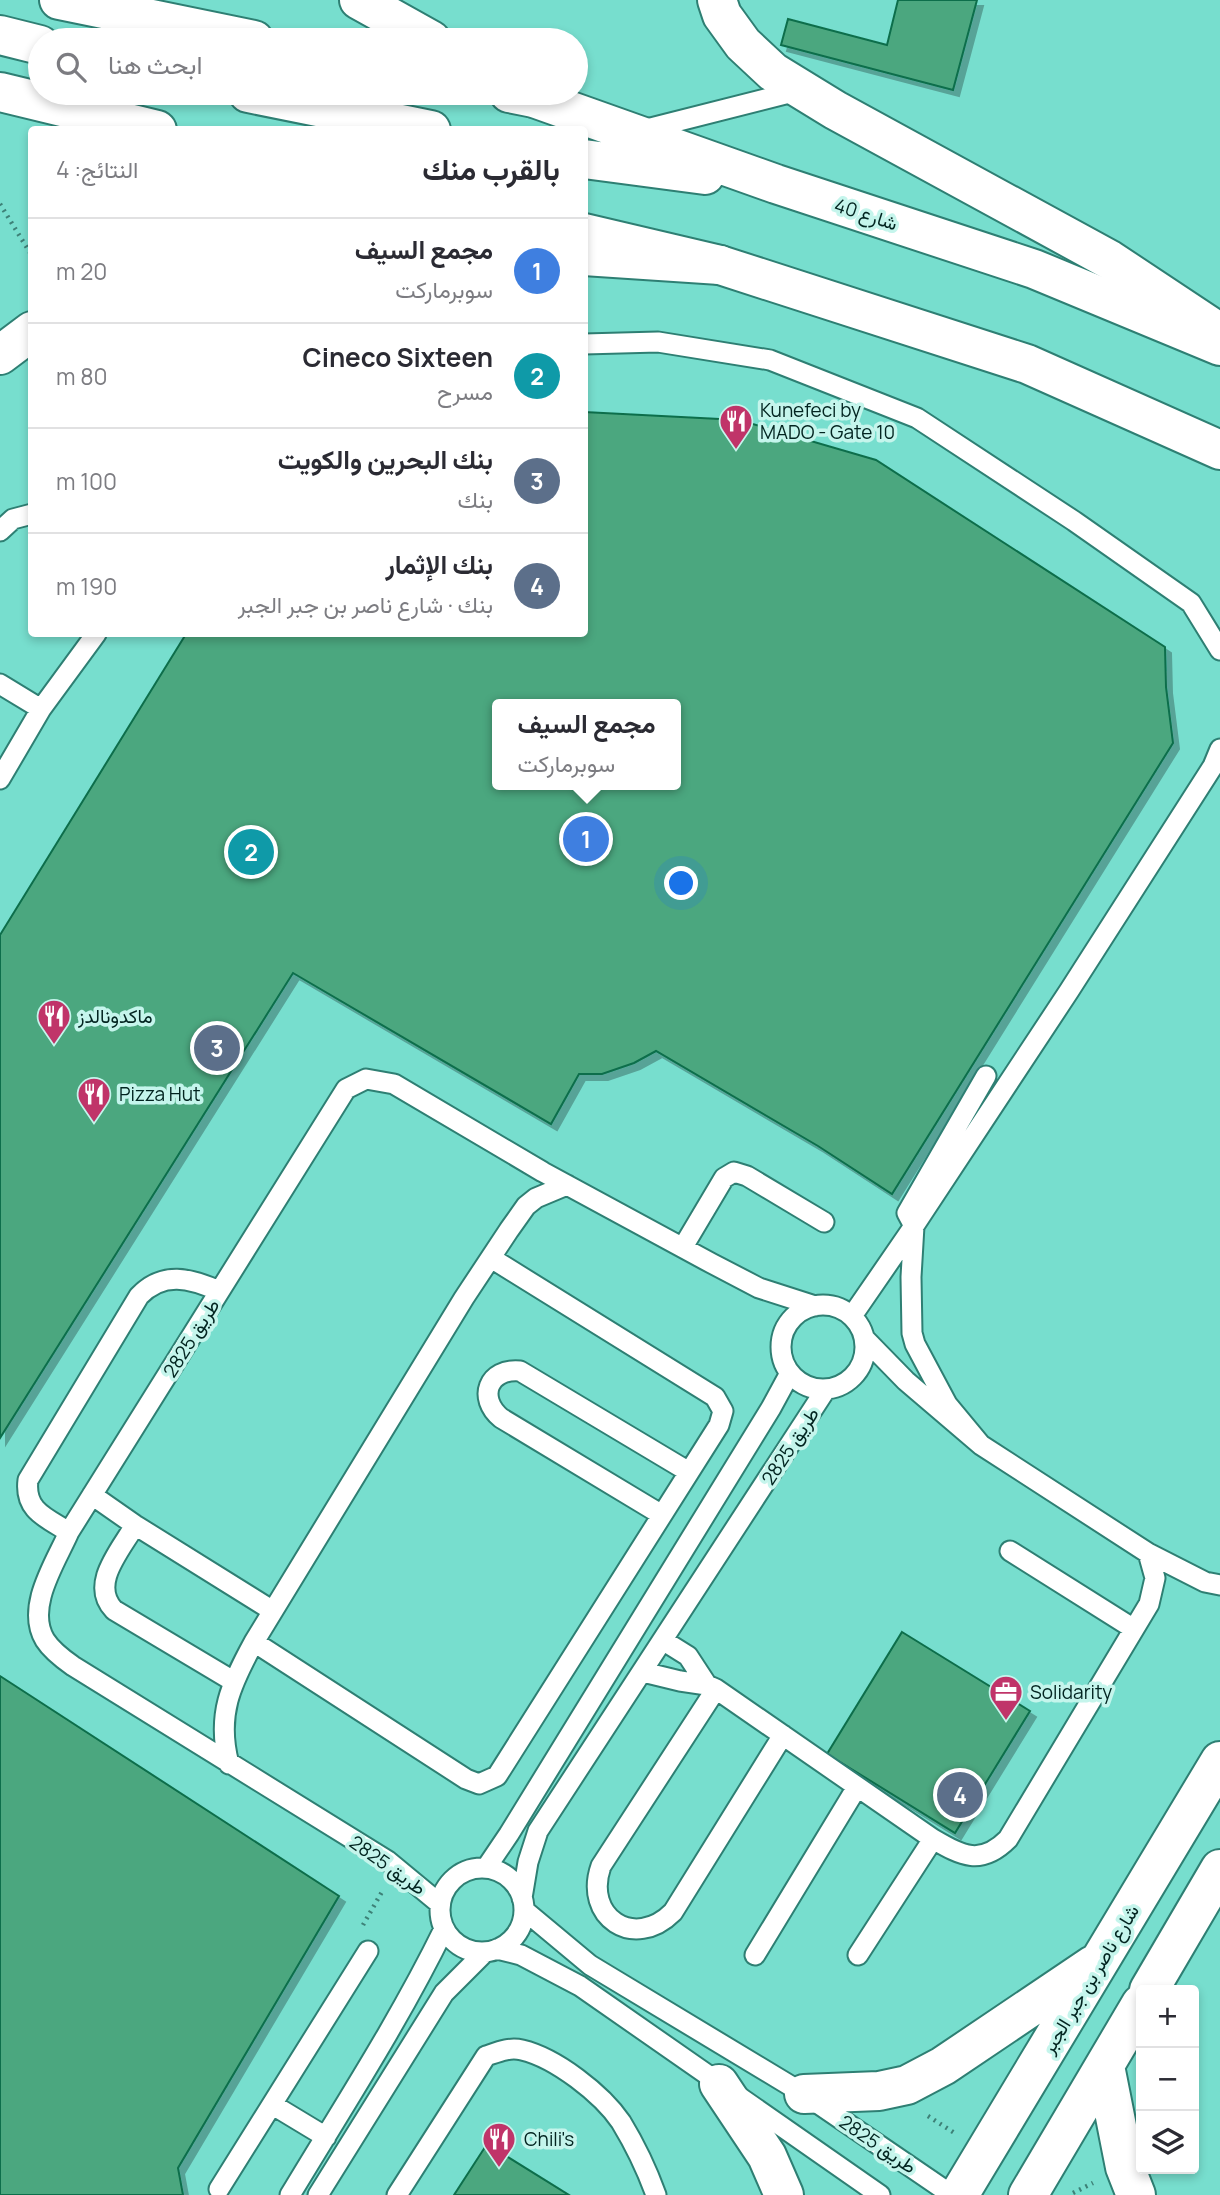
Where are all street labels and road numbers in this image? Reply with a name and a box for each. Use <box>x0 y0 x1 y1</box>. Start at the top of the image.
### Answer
street label: شارع 40 <box>831 192 901 236</box>
street label: طريق 2825 <box>157 1294 225 1382</box>
street label: طريق 2825 <box>755 1402 825 1490</box>
street label: طريق 2825 <box>345 1829 431 1901</box>
street label: شارع ناصر بن جبر الجبر <box>1035 1900 1145 2059</box>
street label: طريق 2825 <box>834 2109 922 2179</box>

